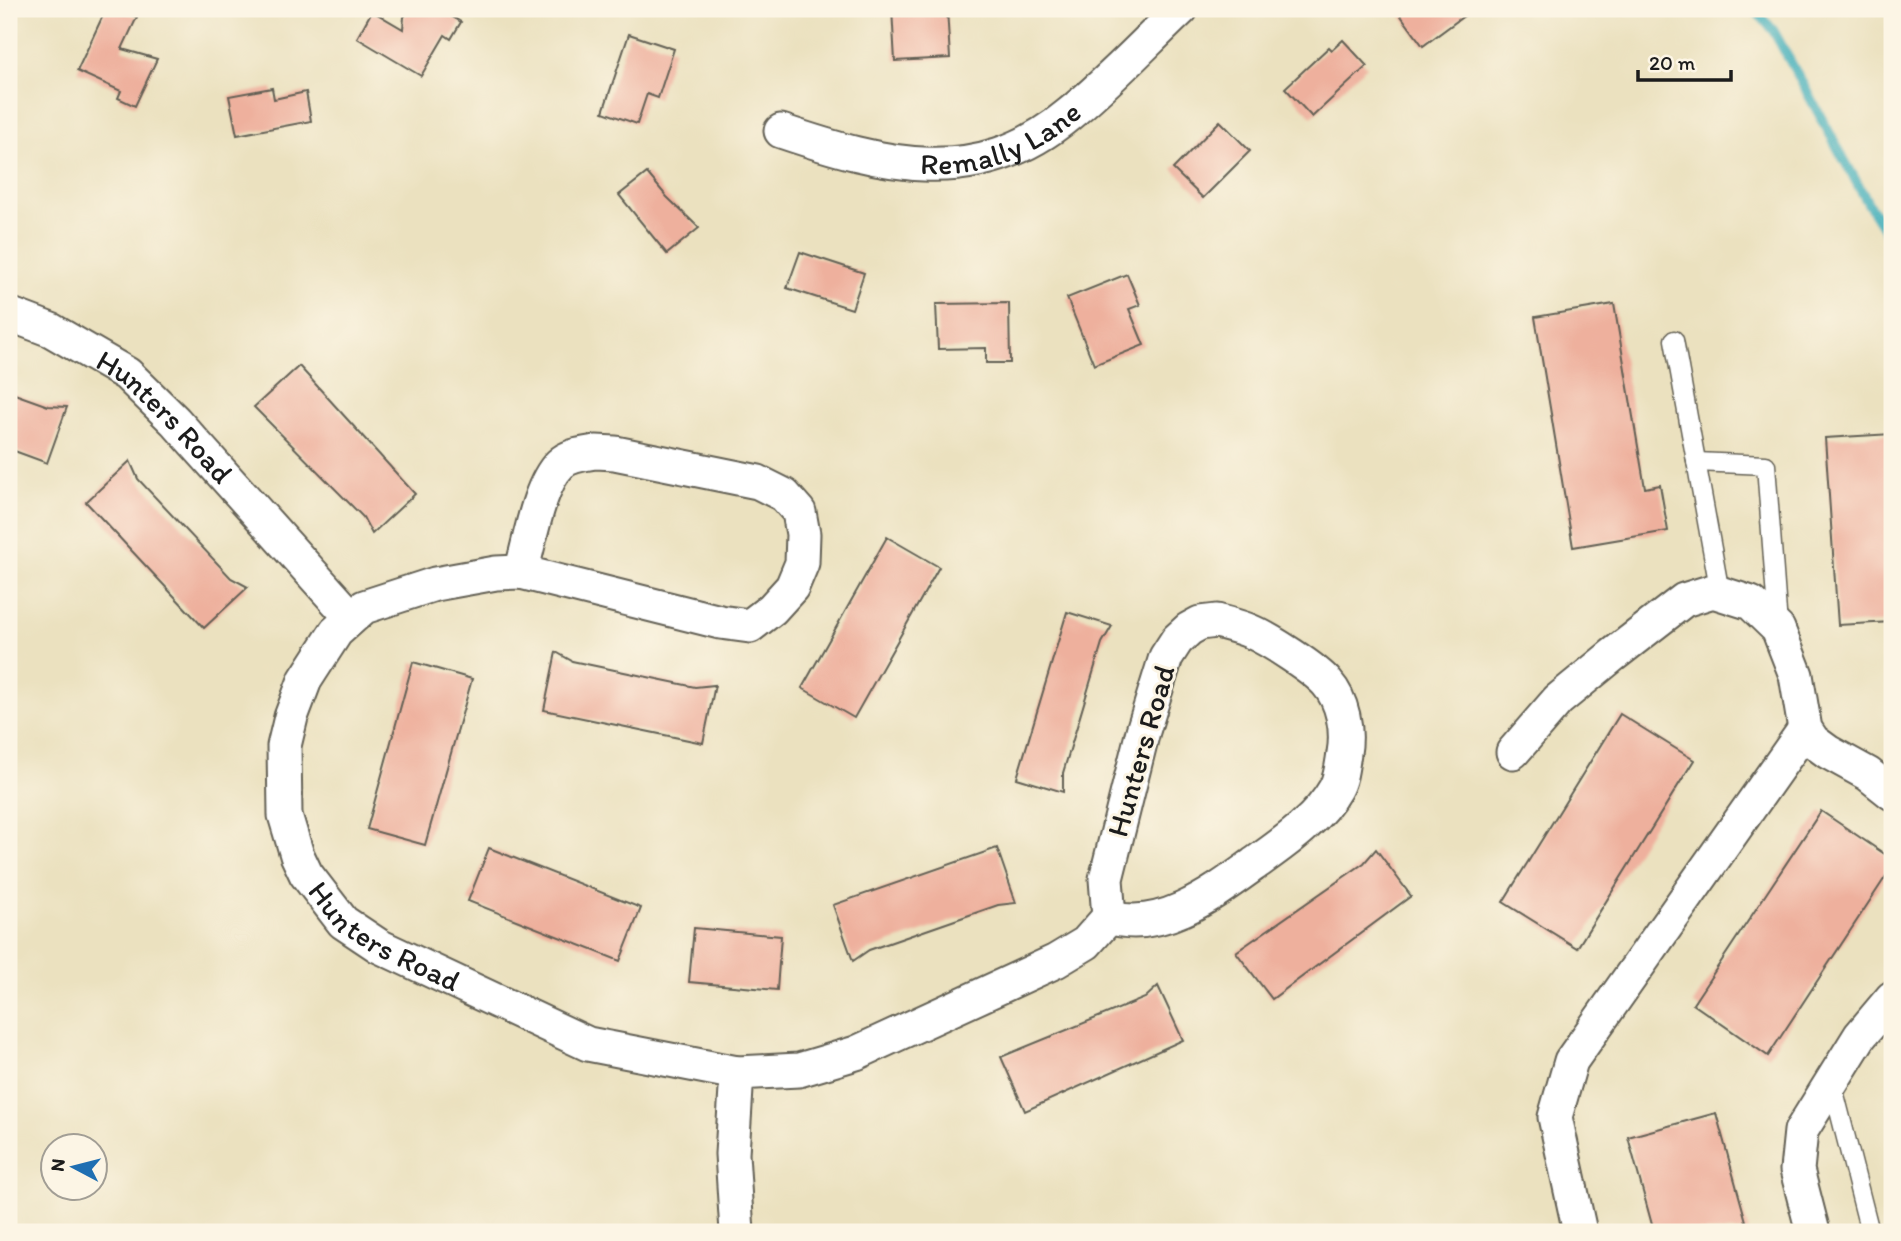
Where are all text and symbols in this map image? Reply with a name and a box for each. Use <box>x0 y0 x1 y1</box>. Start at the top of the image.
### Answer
scale bar <box>1638 38 1731 82</box>
text: 20 m <box>1649 50 1696 75</box>
street label: Remally Lane <box>920 93 1088 182</box>
street label: Hunters Road <box>90 341 241 491</box>
street label: Hunters Road <box>1098 661 1183 841</box>
street label: Hunters Road <box>300 874 466 999</box>
north arrow <box>38 1132 108 1202</box>
text: N <box>45 1157 70 1173</box>

